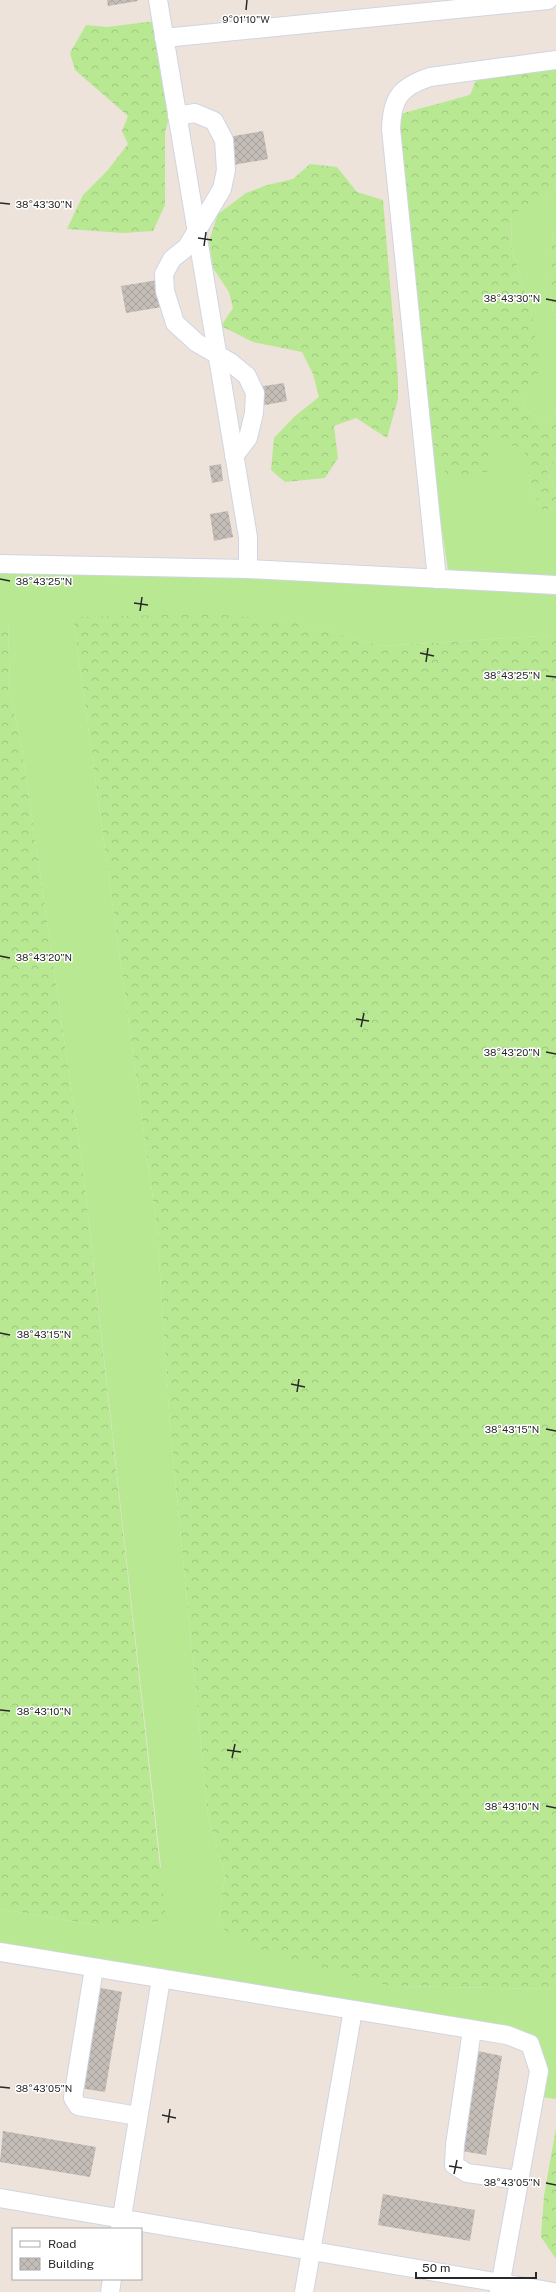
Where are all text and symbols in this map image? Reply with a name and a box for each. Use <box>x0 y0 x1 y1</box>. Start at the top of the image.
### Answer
text: 9°01'10"W <box>222 13 270 25</box>
text: 38°43'30"N <box>16 198 72 210</box>
text: 38°43'30"N <box>484 292 540 304</box>
text: 38°43'25"N <box>16 575 72 587</box>
text: 38°43'25"N <box>484 669 540 681</box>
text: 38°43'20"N <box>16 951 72 963</box>
text: 38°43'20"N <box>484 1046 540 1058</box>
text: 38°43'15"N <box>17 1328 71 1340</box>
text: 38°43'15"N <box>485 1423 539 1435</box>
text: 38°43'10"N <box>17 1705 71 1717</box>
text: 38°43'10"N <box>485 1800 539 1812</box>
text: 38°43'05"N <box>16 2082 72 2094</box>
text: 38°43'05"N <box>484 2176 540 2188</box>
legend <box>12 2228 142 2280</box>
text: Road <box>48 2237 76 2251</box>
scale bar <box>416 2254 536 2280</box>
text: Building <box>48 2257 94 2271</box>
text: 50 m <box>422 2261 450 2275</box>

